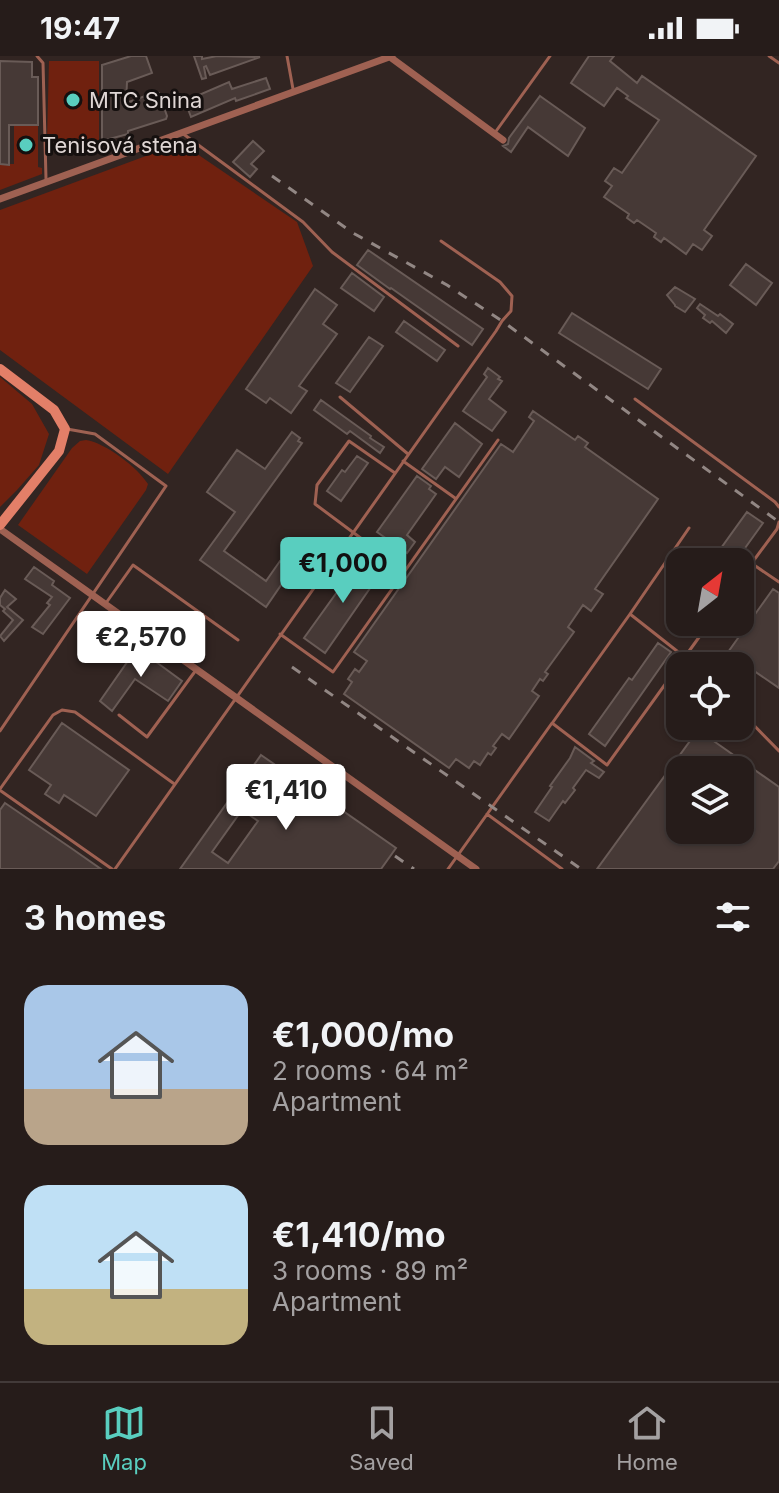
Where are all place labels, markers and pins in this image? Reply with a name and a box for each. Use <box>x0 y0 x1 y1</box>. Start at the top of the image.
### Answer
place label: MTC Snina <box>89 87 202 113</box>
marker: MTC Snina <box>64 91 82 109</box>
place label: Tenisová stena <box>42 132 198 158</box>
marker: Tenisová stena <box>17 136 35 154</box>
pin: €1,000 <box>278 537 408 605</box>
pin: €2,570 <box>76 611 206 679</box>
pin: €1,410 <box>221 764 351 832</box>

